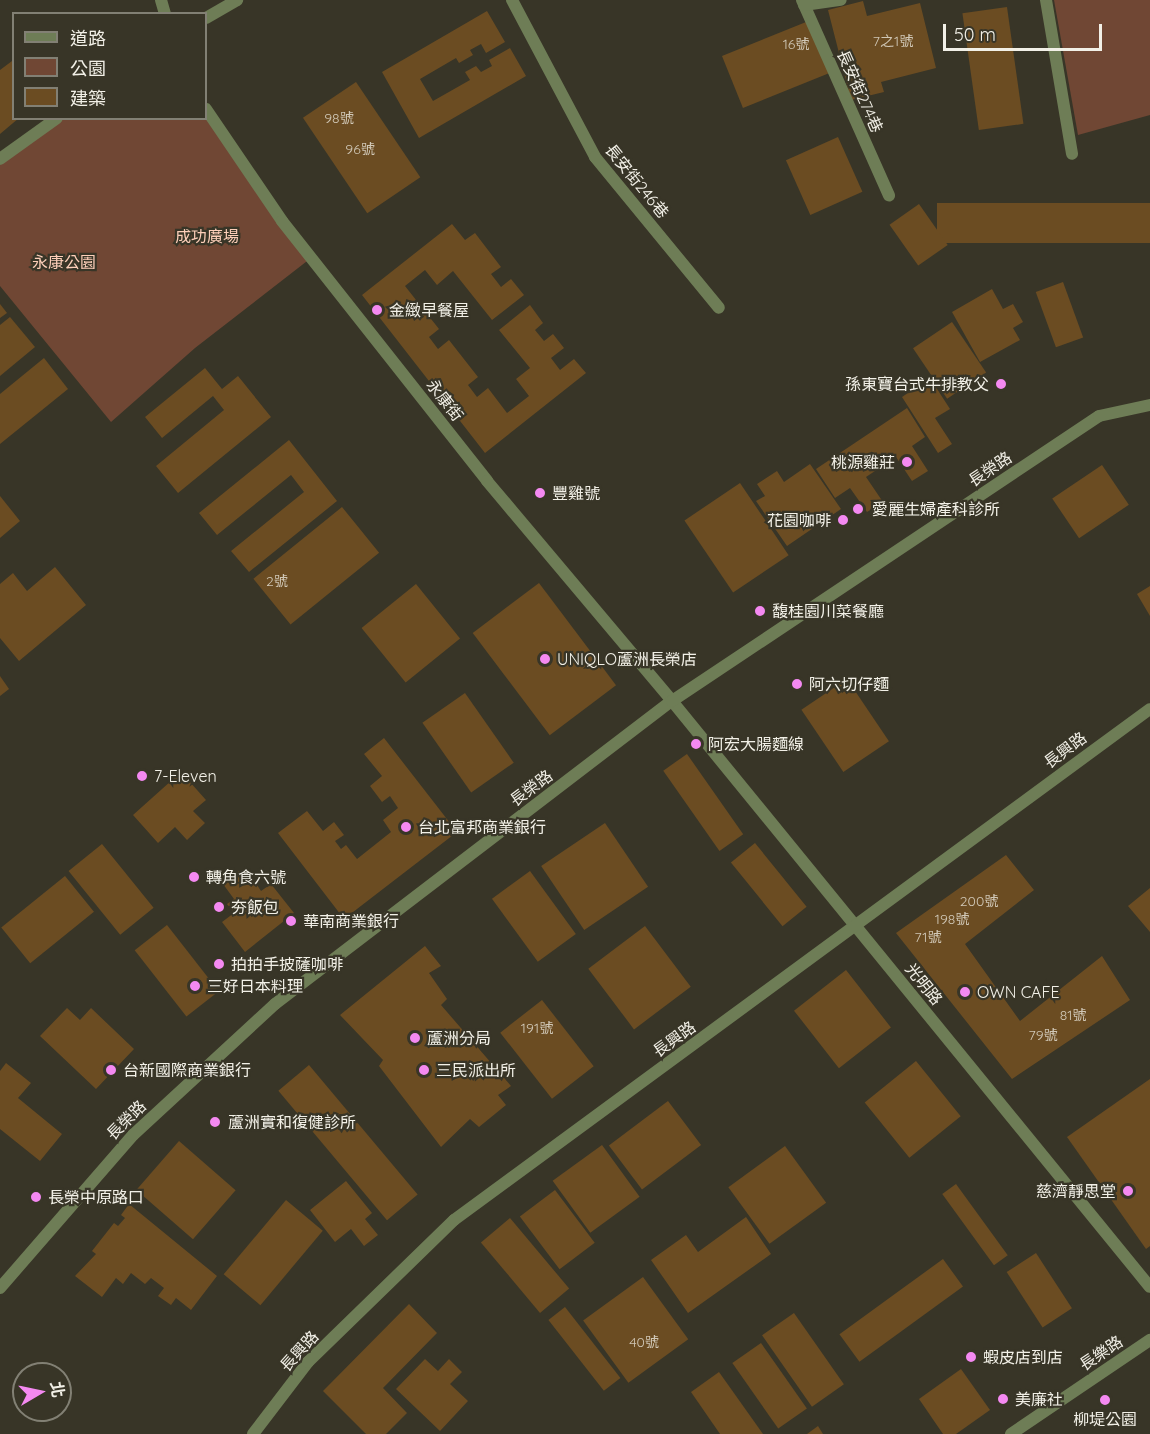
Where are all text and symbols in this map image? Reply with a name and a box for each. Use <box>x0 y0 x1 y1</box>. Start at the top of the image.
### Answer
legend <box>12 12 207 120</box>
scale bar <box>946 12 1105 50</box>
text: 50 m <box>954 23 996 46</box>
text: 道路 <box>70 27 106 50</box>
house number: 7之1號 <box>873 33 913 49</box>
house number: 16號 <box>783 36 809 52</box>
street label: 長安街274巷 <box>833 47 887 135</box>
text: 公園 <box>70 57 106 80</box>
text: 建築 <box>70 87 106 110</box>
house number: 98號 <box>324 110 354 126</box>
street label: 長安街246巷 <box>601 140 673 222</box>
house number: 96號 <box>345 141 375 157</box>
park label: 成功廣場 <box>175 226 239 246</box>
park label: 永康公園 <box>32 252 96 272</box>
place label: 金緻早餐屋 <box>389 300 469 320</box>
marker: 金緻早餐屋 <box>370 303 384 317</box>
place label: 孫東寶台式牛排教父 <box>845 374 989 394</box>
street label: 永康街 <box>423 375 467 425</box>
marker: 孫東寶台式牛排教父 <box>994 377 1008 391</box>
street label: 長榮路 <box>965 448 1015 490</box>
place label: 桃源雞莊 <box>831 452 895 472</box>
marker: 桃源雞莊 <box>900 455 914 469</box>
place label: 豐雞號 <box>552 483 600 503</box>
marker: 豐雞號 <box>533 486 547 500</box>
place label: 愛麗生婦產科診所 <box>872 499 1000 519</box>
marker: 愛麗生婦產科診所 <box>849 500 867 518</box>
place label: 花園咖啡 <box>767 510 831 530</box>
marker: 花園咖啡 <box>836 513 850 527</box>
house number: 2號 <box>266 573 288 589</box>
place label: 馥桂園川菜餐廳 <box>772 601 884 621</box>
marker: 馥桂園川菜餐廳 <box>753 604 767 618</box>
place label: UNIQLO蘆洲長榮店 <box>557 649 697 669</box>
marker: UNIQLO蘆洲長榮店 <box>538 652 552 666</box>
place label: 阿六切仔麵 <box>809 674 889 694</box>
marker: 阿六切仔麵 <box>790 677 804 691</box>
street label: 長興路 <box>1040 728 1090 772</box>
place label: 阿宏大腸麵線 <box>708 734 804 754</box>
marker: 阿宏大腸麵線 <box>689 737 703 751</box>
place label: 7-Eleven <box>154 766 217 786</box>
street label: 長榮路 <box>506 766 556 810</box>
marker: 7-Eleven <box>135 769 149 783</box>
place label: 台北富邦商業銀行 <box>418 817 546 837</box>
marker: 台北富邦商業銀行 <box>399 820 413 834</box>
place label: 轉角食六號 <box>206 867 286 887</box>
marker: 轉角食六號 <box>187 870 201 884</box>
house number: 200號 <box>960 893 998 909</box>
place label: 夯飯包 <box>231 897 279 917</box>
marker: 夯飯包 <box>212 900 226 914</box>
place label: 華南商業銀行 <box>303 911 399 931</box>
house number: 198號 <box>935 911 969 927</box>
marker: 華南商業銀行 <box>284 914 298 928</box>
house number: 71號 <box>914 929 942 945</box>
place label: 拍拍手披薩咖啡 <box>231 954 343 974</box>
marker: 拍拍手披薩咖啡 <box>212 957 226 971</box>
street label: 光明路 <box>901 959 947 1009</box>
place label: 三好日本料理 <box>207 976 303 996</box>
marker: 三好日本料理 <box>188 979 202 993</box>
place label: OWN CAFE <box>977 982 1060 1002</box>
marker: OWN CAFE <box>958 985 972 999</box>
house number: 81號 <box>1060 1007 1086 1023</box>
street label: 長興路 <box>649 1017 699 1061</box>
house number: 191號 <box>521 1020 553 1036</box>
house number: 79號 <box>1029 1027 1057 1043</box>
place label: 蘆洲分局 <box>427 1028 491 1048</box>
marker: 蘆洲分局 <box>408 1031 422 1045</box>
place label: 台新國際商業銀行 <box>123 1060 251 1080</box>
place label: 三民派出所 <box>436 1060 516 1080</box>
marker: 台新國際商業銀行 <box>104 1063 118 1077</box>
marker: 三民派出所 <box>417 1063 431 1077</box>
street label: 長榮路 <box>102 1096 150 1144</box>
place label: 蘆洲實和復健診所 <box>228 1112 356 1132</box>
marker: 蘆洲實和復健診所 <box>206 1113 224 1131</box>
place label: 慈濟靜思堂 <box>1036 1181 1116 1201</box>
marker: 慈濟靜思堂 <box>1121 1184 1135 1198</box>
place label: 長榮中原路口 <box>48 1187 144 1207</box>
marker: 長榮中原路口 <box>29 1190 43 1204</box>
street label: 長興路 <box>276 1327 322 1375</box>
street label: 長樂路 <box>1076 1332 1126 1374</box>
house number: 40號 <box>629 1334 659 1350</box>
place label: 蝦皮店到店 <box>983 1347 1063 1367</box>
marker: 蝦皮店到店 <box>964 1350 978 1364</box>
north arrow <box>12 1362 72 1422</box>
text: 北 <box>47 1380 69 1399</box>
place label: 美廉社 <box>1015 1389 1063 1409</box>
marker: 美廉社 <box>996 1392 1010 1406</box>
marker: 柳堤公園 <box>1098 1393 1112 1407</box>
place label: 柳堤公園 <box>1073 1409 1137 1429</box>

